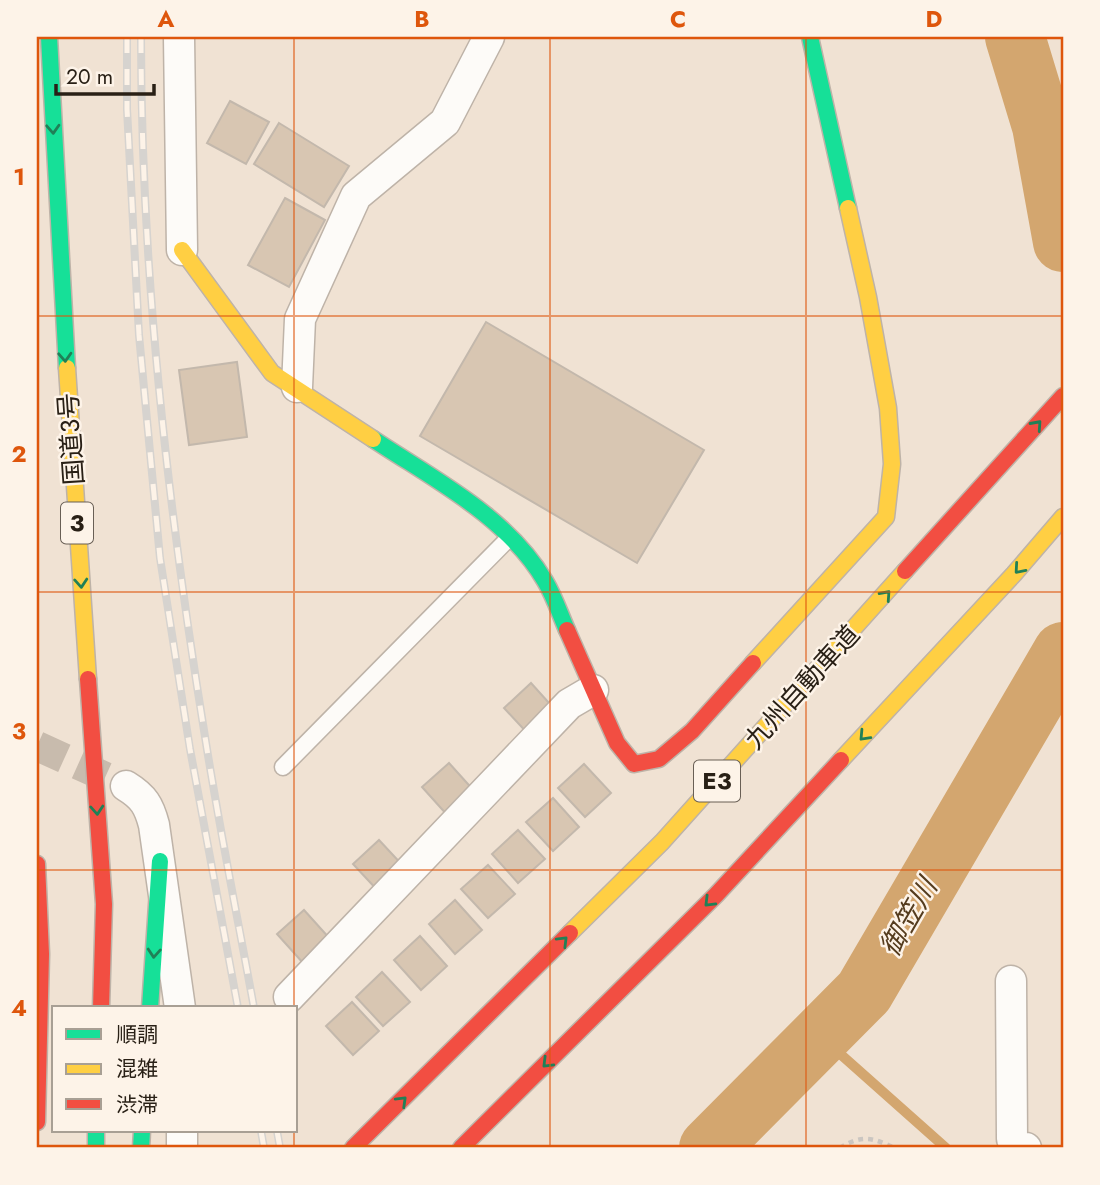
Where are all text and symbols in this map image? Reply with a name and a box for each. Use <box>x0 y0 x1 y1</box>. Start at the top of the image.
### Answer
text: A <box>157 2 175 36</box>
text: B <box>414 2 430 36</box>
text: C <box>670 2 686 36</box>
text: D <box>926 2 943 36</box>
scale bar <box>56 52 154 96</box>
text: 20 m <box>66 62 113 92</box>
one-way arrow <box>45 124 60 135</box>
text: 1 <box>13 160 25 194</box>
one-way arrow <box>58 351 73 362</box>
street label: 国道3号 <box>49 392 93 486</box>
one-way arrow <box>1029 421 1041 434</box>
text: 2 <box>11 437 27 471</box>
road number: 3 <box>61 502 93 544</box>
one-way arrow <box>1014 561 1027 574</box>
one-way arrow <box>74 578 89 589</box>
one-way arrow <box>877 590 890 603</box>
street label: 九州自動車道 <box>736 616 868 758</box>
text: 3 <box>12 714 26 748</box>
one-way arrow <box>860 728 872 741</box>
road number: E3 <box>694 760 740 802</box>
one-way arrow <box>90 805 105 816</box>
water label: 御笠川 <box>870 868 949 964</box>
one-way arrow <box>704 894 717 907</box>
one-way arrow <box>555 936 568 949</box>
one-way arrow <box>146 948 161 959</box>
text: 4 <box>11 991 27 1025</box>
legend <box>52 1006 298 1132</box>
text: 順調 <box>116 1020 158 1050</box>
text: 混雑 <box>116 1054 158 1084</box>
one-way arrow <box>543 1054 556 1067</box>
text: 渋滞 <box>116 1090 158 1120</box>
one-way arrow <box>394 1097 407 1109</box>

